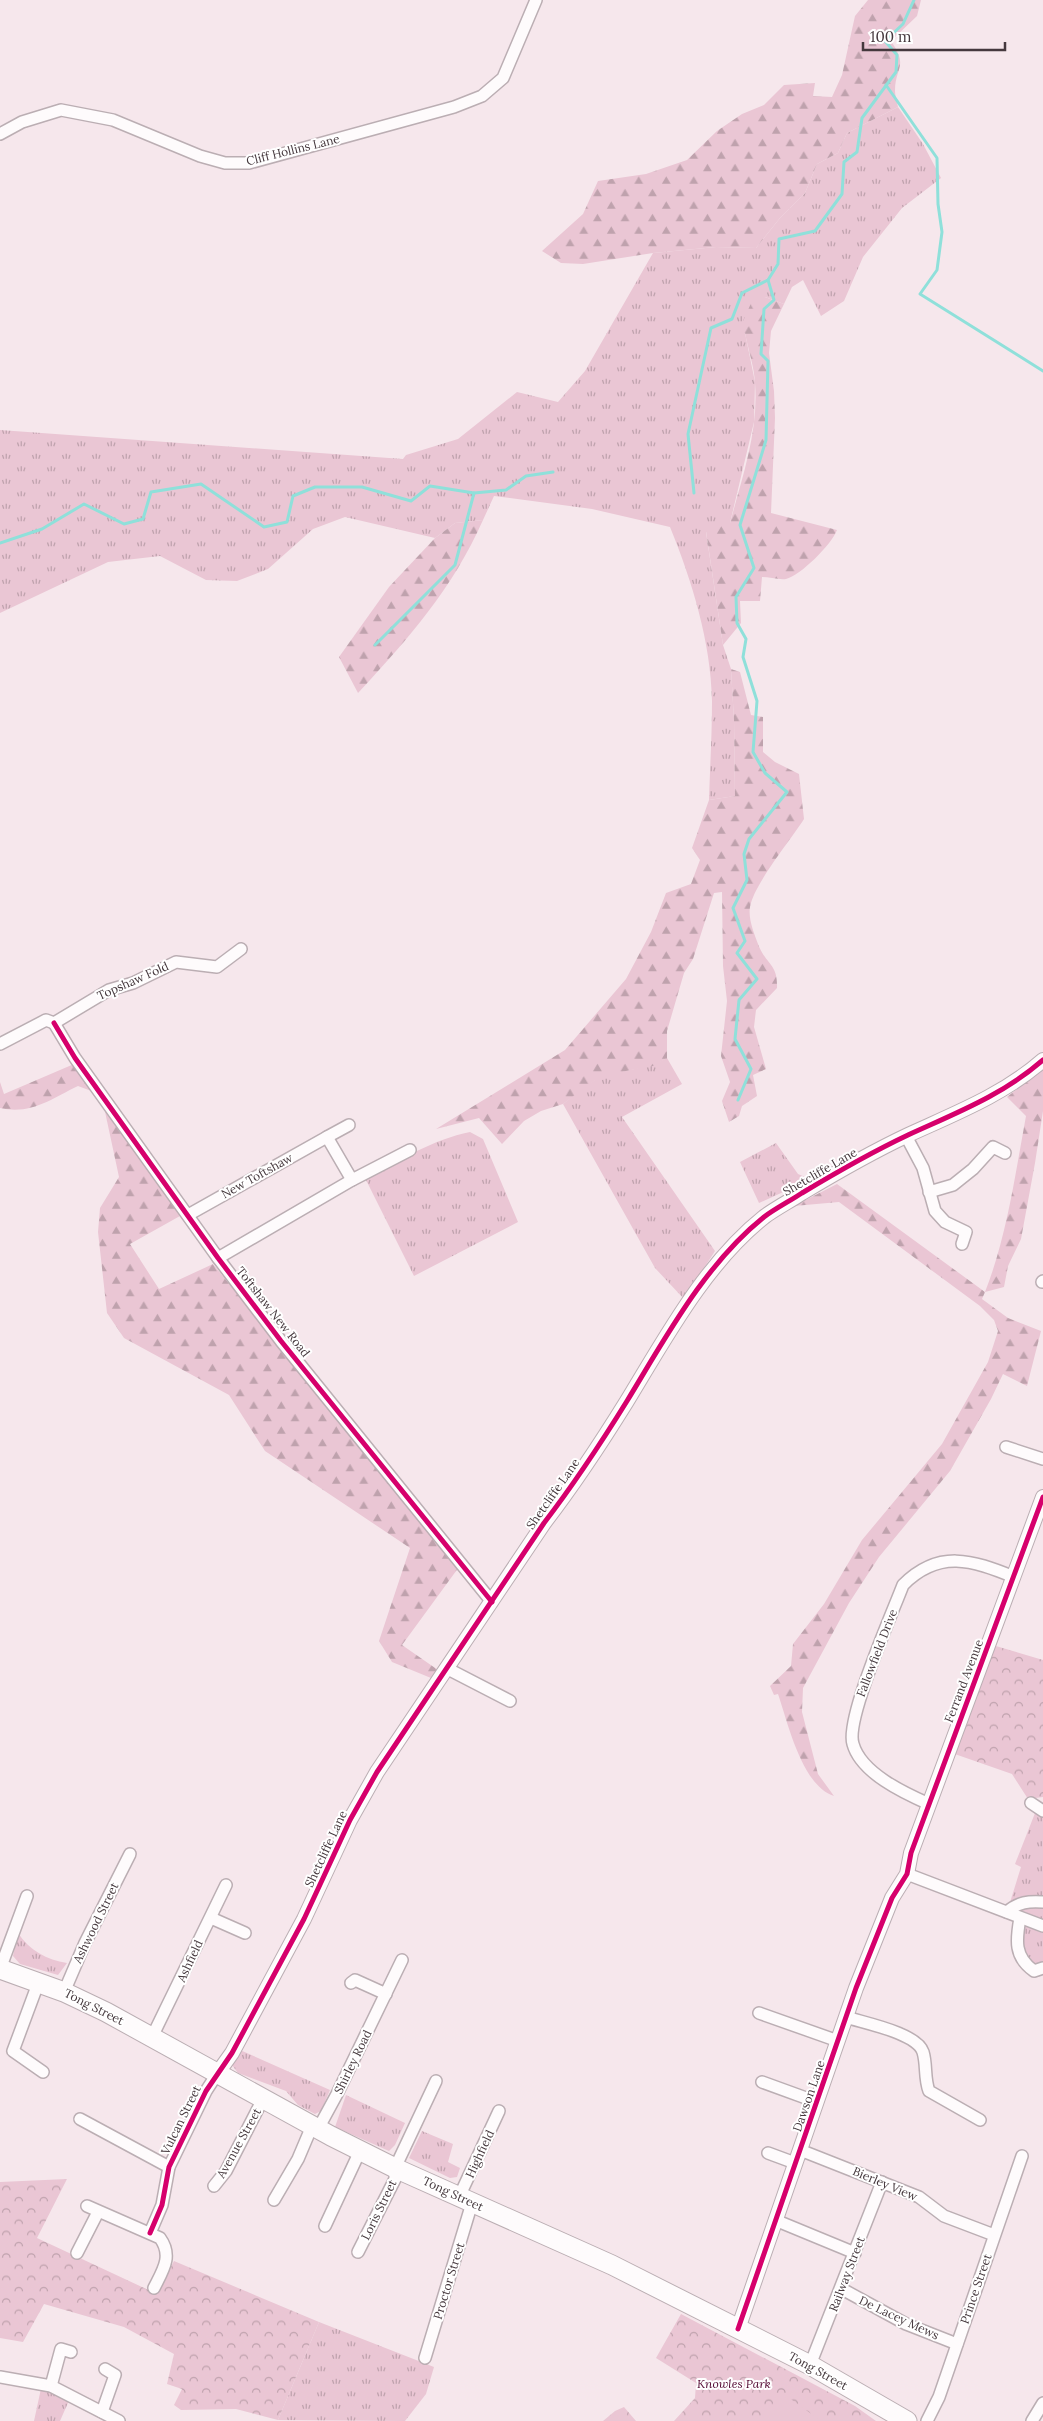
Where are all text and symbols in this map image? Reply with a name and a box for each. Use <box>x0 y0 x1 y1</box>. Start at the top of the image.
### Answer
scale bar <box>863 20 1006 52</box>
text: 100 m <box>870 27 911 46</box>
street label: Cliff Hollins Lane <box>245 131 342 168</box>
street label: Topshaw Fold <box>95 958 171 1003</box>
street label: Shetcliffe Lane <box>780 1144 860 1199</box>
street label: New Toftshaw <box>218 1150 296 1201</box>
street label: Toftshaw New Road <box>233 1264 313 1360</box>
street label: Shetcliffe Lane <box>523 1455 583 1532</box>
street label: Fallowfield Drive <box>853 1606 900 1699</box>
street label: Ferrand Avenue <box>941 1637 986 1724</box>
street label: Shetcliffe Lane <box>301 1808 350 1890</box>
street label: Ashwood Street <box>69 1880 122 1967</box>
street label: Ashfield <box>173 1937 206 1985</box>
street label: Tong Street <box>62 1985 127 2028</box>
street label: Shirley Road <box>331 2027 375 2096</box>
street label: Dawson Lane <box>789 2058 828 2134</box>
street label: Vulcan Street <box>157 2082 204 2158</box>
street label: Avenue Street <box>213 2105 264 2181</box>
street label: Highfield <box>462 2127 497 2180</box>
street label: Bierley View <box>851 2163 920 2204</box>
street label: Tong Street <box>420 2173 486 2214</box>
street label: Loris Street <box>358 2177 400 2242</box>
street label: Railway Street <box>825 2234 868 2314</box>
street label: Proctor Street <box>430 2240 467 2321</box>
street label: Prince Street <box>957 2251 995 2326</box>
street label: De Lacey Mews <box>857 2292 942 2343</box>
street label: Tong Street <box>786 2348 851 2393</box>
park label: Knowles Park <box>697 2376 771 2391</box>

